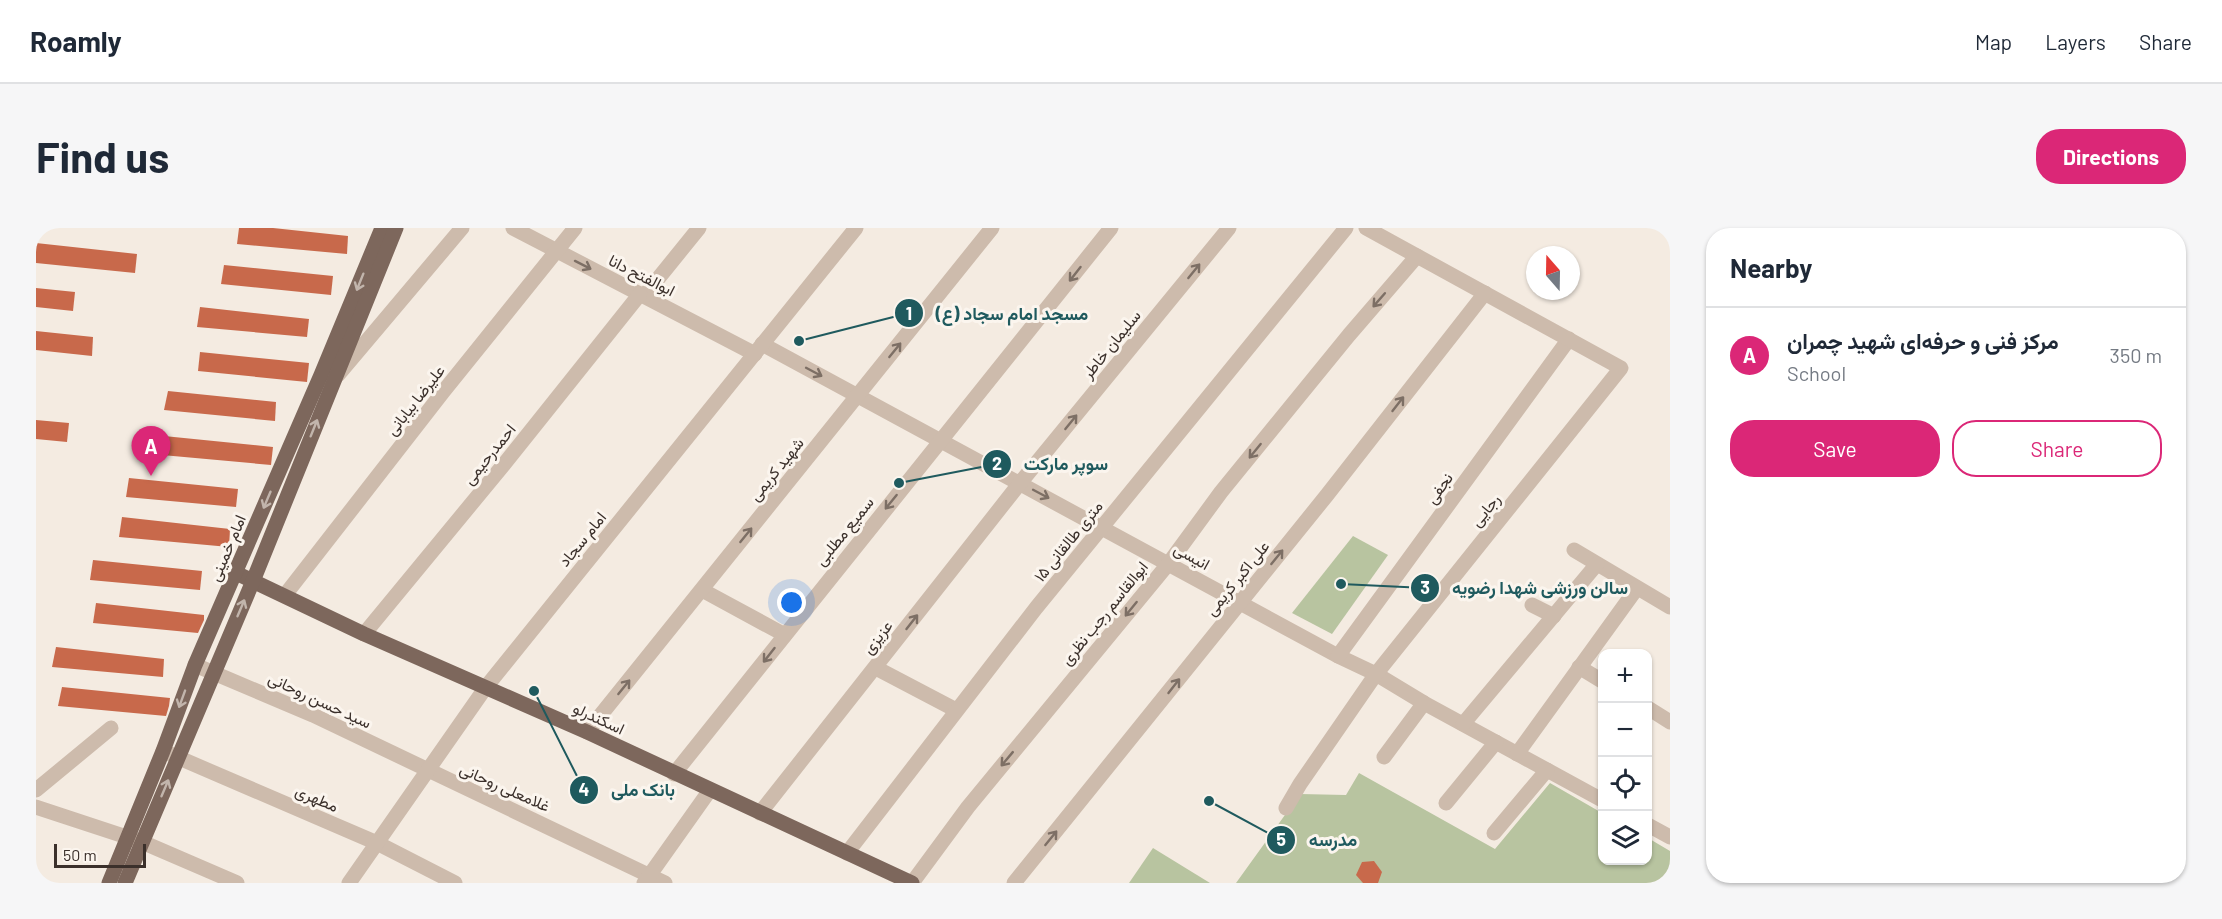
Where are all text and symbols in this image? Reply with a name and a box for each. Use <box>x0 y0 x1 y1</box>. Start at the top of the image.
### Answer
text: Roamly <box>30 24 122 58</box>
text: Map <box>1975 29 2012 54</box>
text: Layers <box>2045 29 2106 54</box>
text: Share <box>2139 29 2192 54</box>
button: Directions <box>2036 129 2186 184</box>
text: Find us <box>36 131 169 181</box>
north arrow <box>1526 246 1580 300</box>
street label: ابوالفتح دانا <box>605 250 679 302</box>
text: Nearby <box>1730 252 1812 283</box>
one-way arrow <box>574 259 592 271</box>
one-way arrow <box>1188 263 1201 279</box>
one-way arrow <box>1068 266 1081 282</box>
one-way arrow <box>354 272 365 291</box>
one-way arrow <box>1372 292 1386 307</box>
callout: مسجد امام سجاد (ع) <box>894 295 1100 331</box>
text: 1 <box>906 302 912 324</box>
text: مسجد امام سجاد (ع) <box>935 302 1089 326</box>
street label: سلیمان خاطر <box>1077 306 1145 384</box>
text: مرکز فنی و حرفه‌ای شهید چمران <box>1787 327 2059 353</box>
one-way arrow <box>888 342 901 358</box>
text: A <box>1743 343 1756 367</box>
text: 350 m <box>2110 343 2162 367</box>
street label: علیرضا بیابانی <box>381 361 450 440</box>
text: School <box>1787 361 1846 385</box>
one-way arrow <box>805 366 822 378</box>
one-way arrow <box>1391 396 1404 412</box>
one-way arrow <box>1064 414 1077 430</box>
one-way arrow <box>309 419 320 437</box>
street label: احمدرحیمی <box>458 419 520 489</box>
button: Save <box>1730 420 1940 477</box>
button: Share <box>1952 420 2162 477</box>
pin: A <box>132 426 170 476</box>
street label: شهید کریمی <box>744 433 809 506</box>
one-way arrow <box>1248 443 1261 459</box>
callout: سوپر مارکت <box>982 446 1120 482</box>
text: 2 <box>992 452 1002 474</box>
text: سوپر مارکت <box>1024 452 1108 476</box>
street label: نجفی <box>1421 468 1458 508</box>
one-way arrow <box>1032 489 1050 500</box>
street label: رجایی <box>1466 489 1505 531</box>
one-way arrow <box>261 491 273 509</box>
street label: سمیع مطلبی <box>810 492 879 571</box>
one-way arrow <box>884 494 897 510</box>
street label: ۱۵ متری طالقانی <box>1029 496 1108 586</box>
street label: امام سجاد <box>554 508 611 571</box>
street label: امام خمینی <box>204 512 251 585</box>
one-way arrow <box>739 528 753 543</box>
street label: علی اکبر کریمی <box>1201 536 1274 620</box>
street label: انیسی <box>1170 538 1213 575</box>
one-way arrow <box>1270 550 1284 565</box>
street label: ابوالقاسم رجب نظری <box>1056 557 1153 670</box>
callout: سالن ورزشی شهدا رضویه <box>1410 570 1640 606</box>
text: 3 <box>1420 576 1430 598</box>
text: سالن ورزشی شهدا رضویه <box>1452 576 1628 599</box>
your location <box>777 588 806 617</box>
one-way arrow <box>236 600 247 618</box>
one-way arrow <box>1125 600 1138 616</box>
one-way arrow <box>905 614 918 630</box>
street label: عزیزی <box>858 616 897 659</box>
one-way arrow <box>763 646 776 662</box>
map controls <box>1598 649 1652 865</box>
button: + <box>1598 649 1652 703</box>
street label: سید حسن روحانی <box>265 667 375 733</box>
one-way arrow <box>1167 678 1180 694</box>
one-way arrow <box>617 680 631 695</box>
one-way arrow <box>176 689 187 708</box>
street label: اسکندرلو <box>570 697 628 739</box>
button: − <box>1598 703 1652 757</box>
one-way arrow <box>1001 751 1014 767</box>
button: locate <box>1598 757 1652 811</box>
street label: غلامعلی روحانی <box>456 758 553 817</box>
callout: بانک ملی <box>569 772 687 808</box>
text: 4 <box>579 778 590 800</box>
text: بانک ملی <box>611 778 675 801</box>
one-way arrow <box>160 779 171 798</box>
street label: مطهری <box>292 780 342 817</box>
button: layers <box>1598 811 1652 865</box>
callout: مدرسه <box>1266 822 1369 858</box>
text: 5 <box>1276 828 1286 850</box>
text: مدرسه <box>1309 828 1358 851</box>
one-way arrow <box>1045 830 1058 846</box>
scale bar <box>54 841 146 868</box>
text: 50 m <box>63 845 97 864</box>

